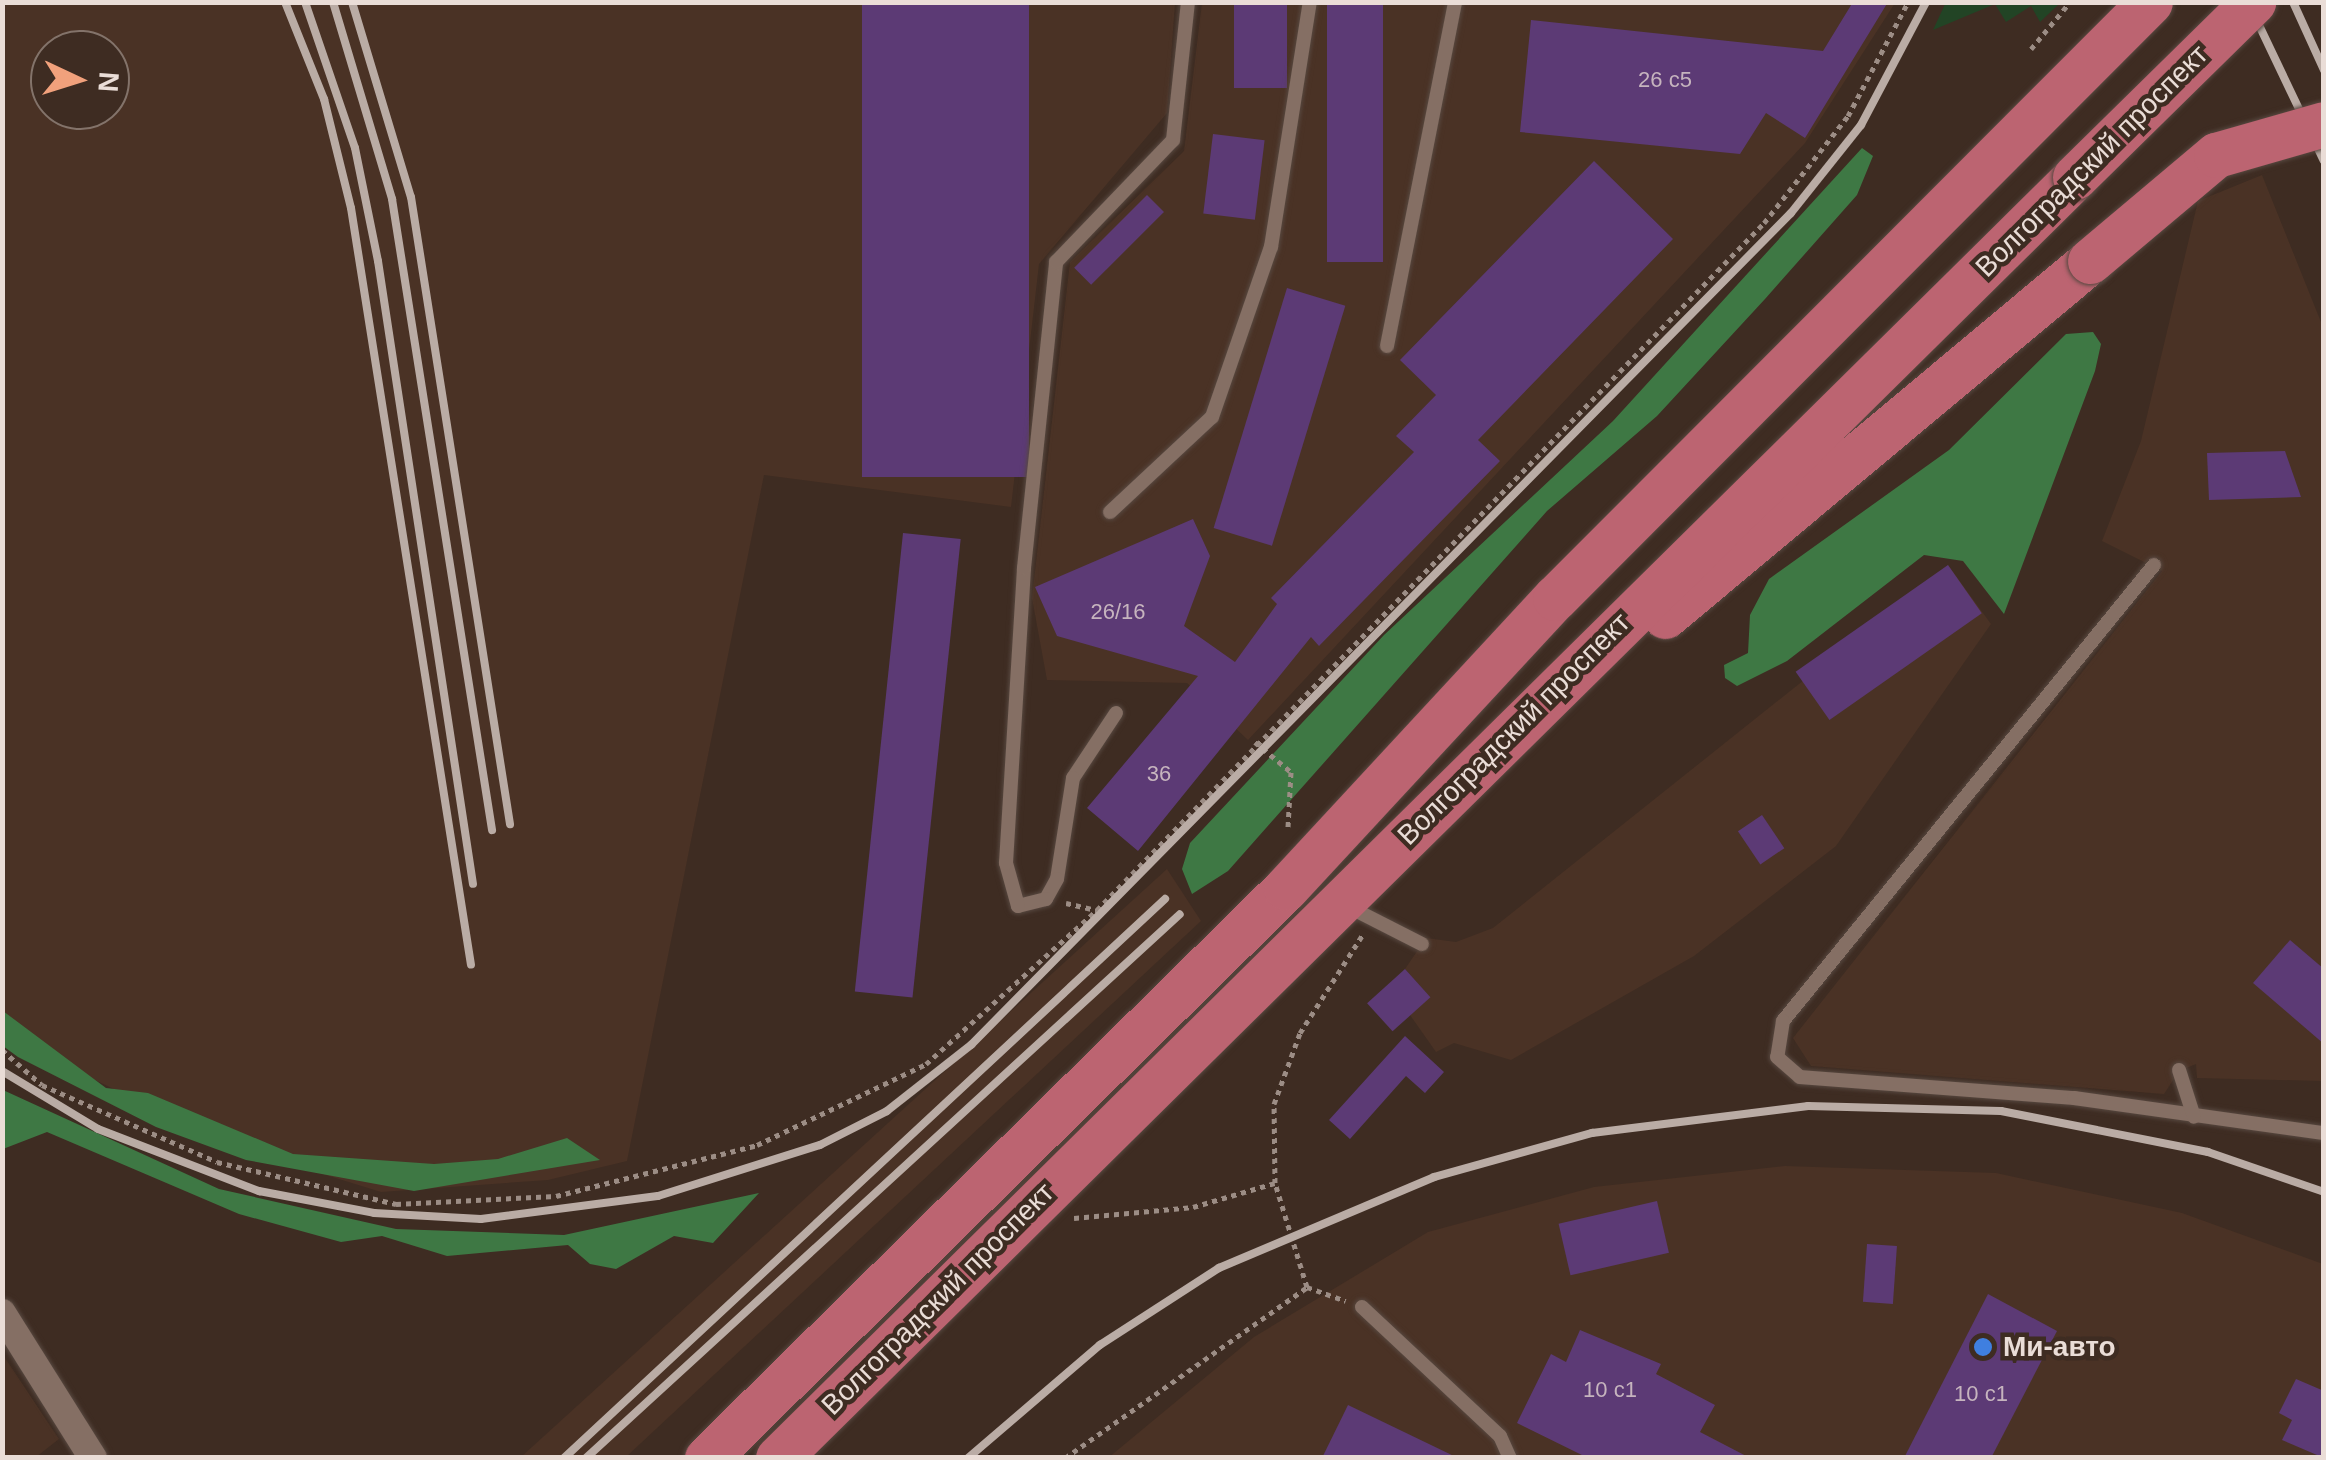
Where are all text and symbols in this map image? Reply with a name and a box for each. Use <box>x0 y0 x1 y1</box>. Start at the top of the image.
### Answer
north arrow <box>30 30 130 130</box>
street label: Волгоградский проспект <box>1969 38 2215 284</box>
house number: 26 с5 <box>1638 67 1692 93</box>
text: N <box>92 71 125 93</box>
house number: 26/16 <box>1090 599 1146 625</box>
street label: Волгоградский проспект <box>1391 606 1637 852</box>
house number: 36 <box>1147 761 1171 787</box>
street label: Волгоградский проспект <box>815 1176 1061 1422</box>
place label: Ми-авто <box>2003 1330 2116 1364</box>
marker: Ми-авто <box>1972 1336 1994 1358</box>
house number: 10 с1 <box>1583 1377 1637 1403</box>
house number: 10 с1 <box>1954 1381 2008 1407</box>

